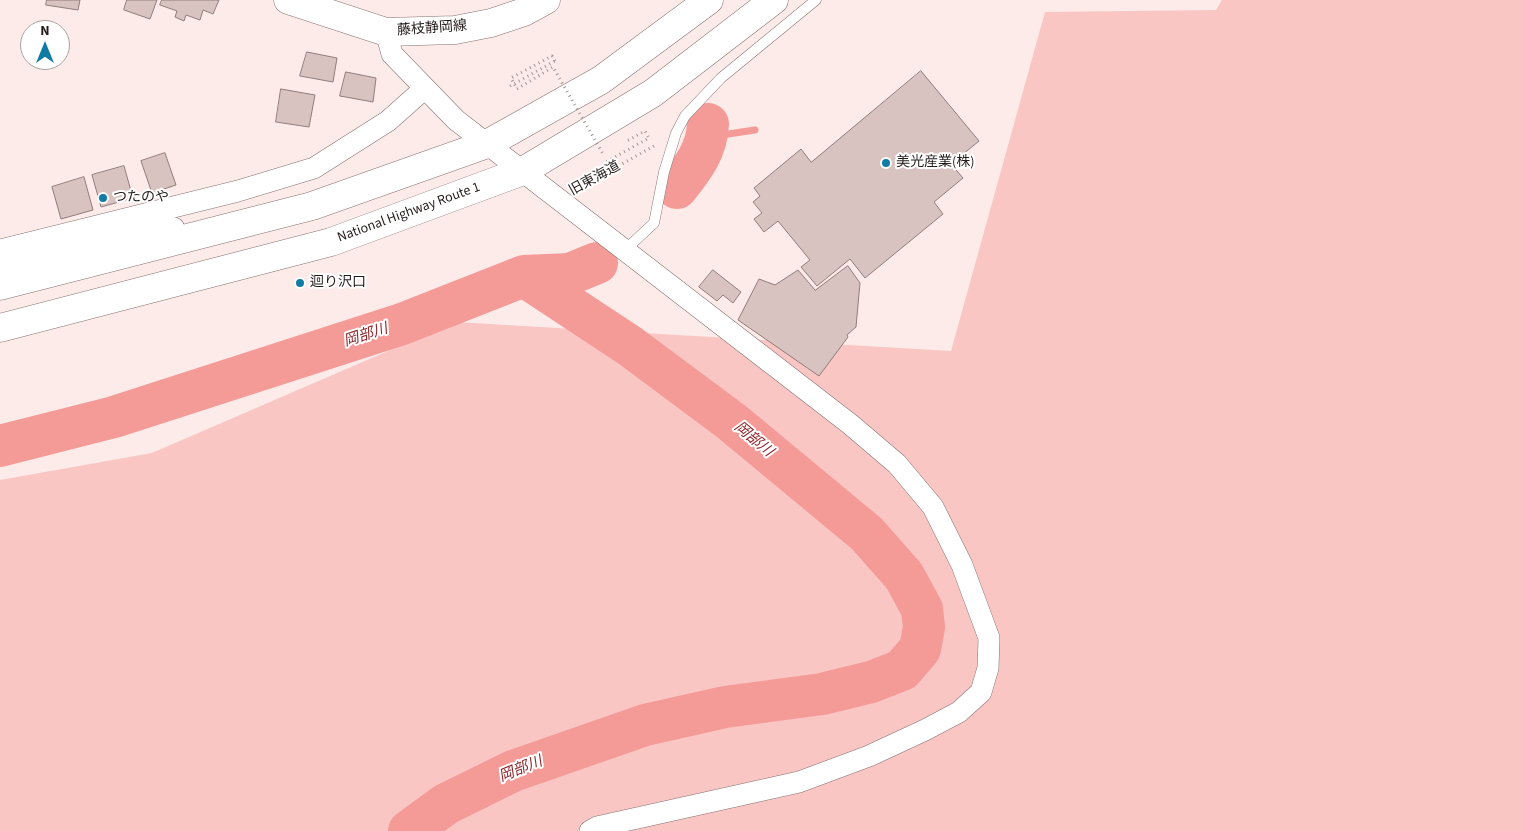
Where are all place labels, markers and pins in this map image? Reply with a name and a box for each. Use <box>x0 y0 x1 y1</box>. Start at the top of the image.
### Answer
place label: 美光産業(株) <box>896 155 974 171</box>
marker: 美光産業(株) <box>880 157 892 169</box>
place label: つたのや <box>113 190 169 206</box>
marker: つたのや <box>97 192 109 204</box>
place label: 迴り沢口 <box>310 275 366 291</box>
marker: 迴り沢口 <box>294 277 306 289</box>

